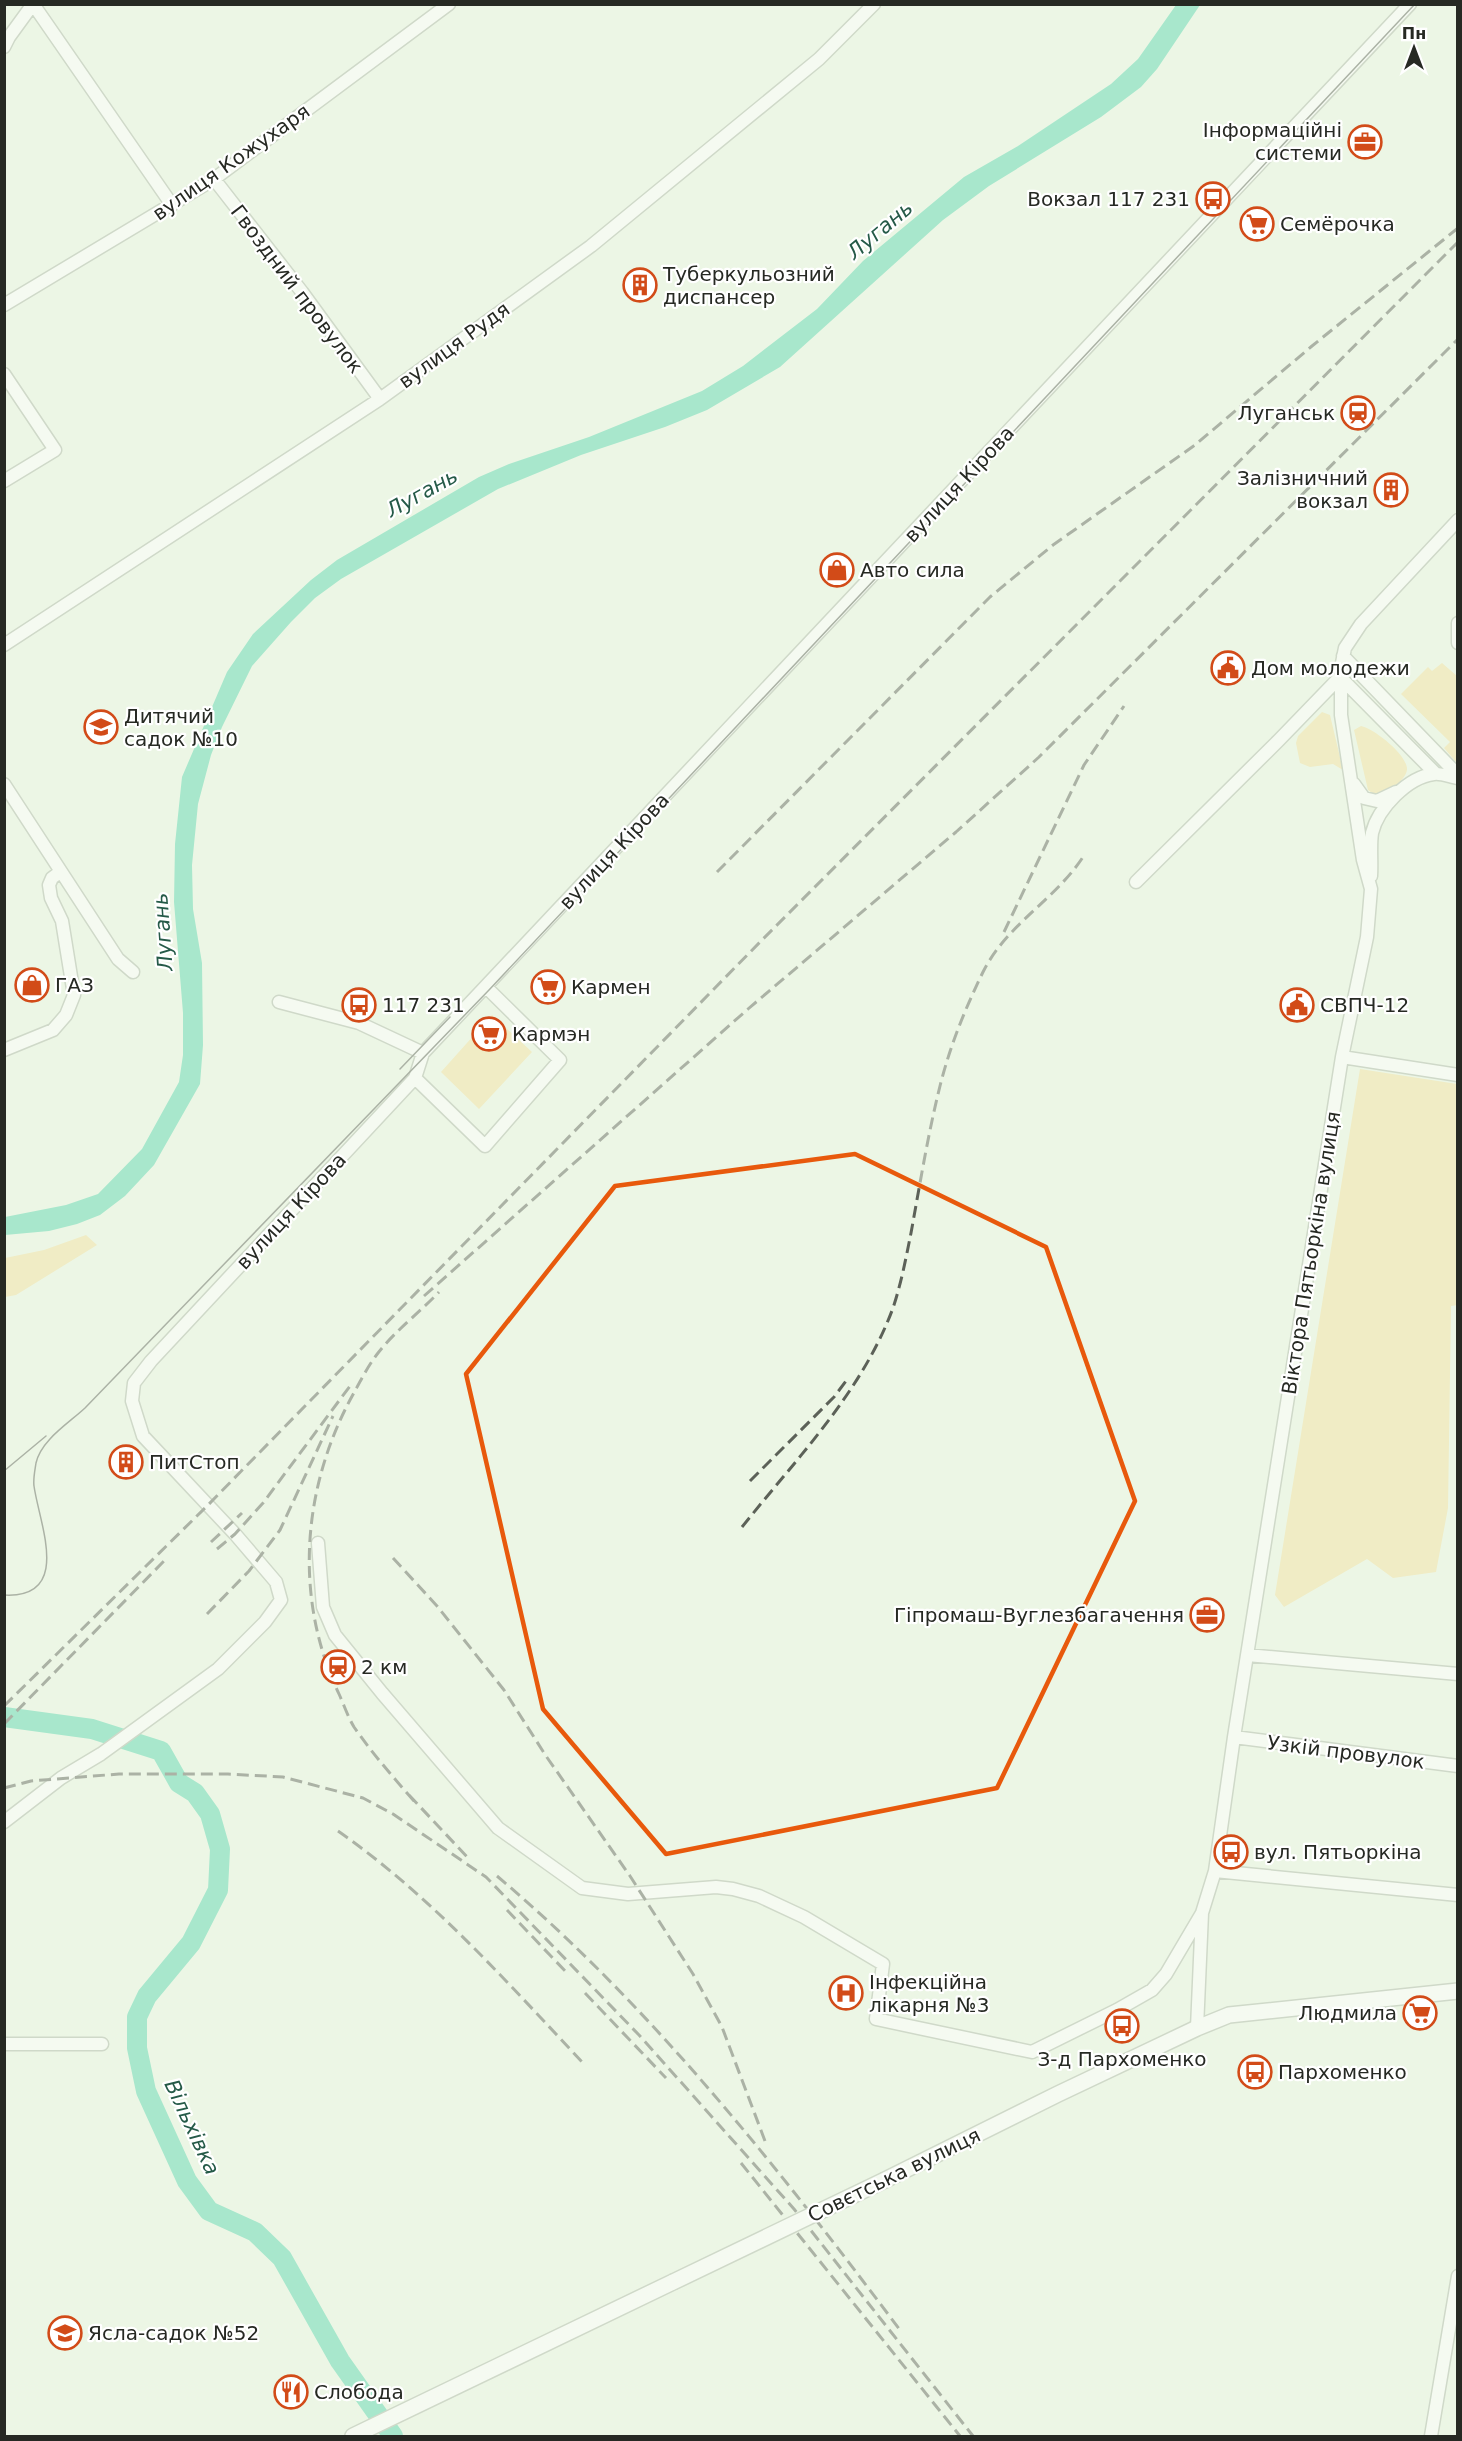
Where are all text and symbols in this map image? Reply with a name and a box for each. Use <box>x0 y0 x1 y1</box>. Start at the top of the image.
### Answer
north arrow <box>1384 18 1444 78</box>
text: Пн <box>1402 24 1426 43</box>
street label: вулиця Кожухаря <box>148 99 314 225</box>
place label: Інформаційні системи <box>1203 118 1342 165</box>
office icon: Інформаційні системи <box>1347 124 1383 160</box>
bus stop icon: Вокзал 117 231 <box>1195 181 1231 217</box>
place label: Вокзал 117 231 <box>1027 187 1190 211</box>
water label: Лугань <box>842 196 918 265</box>
street label: Гвоздний провулок <box>226 200 368 378</box>
supermarket icon: Семёрочка <box>1239 206 1275 242</box>
place label: Семёрочка <box>1280 212 1395 236</box>
place label: Туберкульозний диспансер <box>662 262 835 309</box>
building icon: Туберкульозний диспансер <box>622 267 658 303</box>
street label: вулиця Рудя <box>394 297 514 393</box>
station icon: Луганськ <box>1340 395 1376 431</box>
place label: Луганськ <box>1237 401 1335 425</box>
street label: вулиця Кірова <box>899 421 1019 547</box>
water label: Лугань <box>381 464 462 523</box>
place label: Залізничний вокзал <box>1237 466 1368 513</box>
building icon: Залізничний вокзал <box>1373 472 1409 508</box>
shop icon: Авто сила <box>819 552 855 588</box>
place label: Авто сила <box>860 558 965 582</box>
public building icon: Дом молодежи <box>1210 650 1246 686</box>
place label: Дом молодежи <box>1251 656 1410 680</box>
place label: Дитячий садок №10 <box>124 704 238 751</box>
school or university icon: Дитячий садок №10 <box>83 709 119 745</box>
street label: вулиця Кірова <box>554 788 674 914</box>
water label: Лугань <box>148 892 178 973</box>
shop icon: ГАЗ <box>14 967 50 1003</box>
supermarket icon: Кармен <box>530 969 566 1005</box>
place label: ГАЗ <box>55 973 94 997</box>
place label: Кармен <box>571 975 651 999</box>
bus stop icon: 117 231 <box>341 987 377 1023</box>
public building icon: СВПЧ-12 <box>1279 987 1315 1023</box>
place label: 117 231 <box>382 993 465 1017</box>
place label: СВПЧ-12 <box>1320 993 1409 1017</box>
supermarket icon: Кармэн <box>471 1016 507 1052</box>
place label: Кармэн <box>512 1022 590 1046</box>
street label: Віктора Пятьоркіна вулиця <box>1277 1110 1345 1396</box>
street label: вулиця Кірова <box>231 1148 351 1274</box>
building icon: ПитСтоп <box>108 1444 144 1480</box>
place label: ПитСтоп <box>149 1450 240 1474</box>
office icon: Гіпромаш-Вуглезбагачення <box>1189 1597 1225 1633</box>
place label: Гіпромаш-Вуглезбагачення <box>894 1603 1184 1627</box>
station icon: 2 км <box>320 1649 356 1685</box>
place label: 2 км <box>361 1655 407 1679</box>
street label: Узкій провулок <box>1266 1730 1426 1774</box>
bus stop icon: вул. Пятьоркіна <box>1213 1834 1249 1870</box>
place label: вул. Пятьоркіна <box>1254 1840 1422 1864</box>
place label: Інфекційна лікарня №3 <box>869 1970 989 2017</box>
hospital icon: Інфекційна лікарня №3 <box>828 1975 864 2011</box>
supermarket icon: Людмила <box>1402 1995 1438 2031</box>
place label: Людмила <box>1298 2001 1397 2025</box>
bus stop icon: З-д Пархоменко <box>1104 2008 1140 2044</box>
place label: З-д Пархоменко <box>1037 2047 1207 2071</box>
bus stop icon: Пархоменко <box>1237 2054 1273 2090</box>
place label: Пархоменко <box>1278 2060 1407 2084</box>
water label: Вільхівка <box>160 2076 224 2178</box>
street label: Совєтська вулиця <box>804 2123 984 2227</box>
school or university icon: Ясла-садок №52 <box>47 2315 83 2351</box>
place label: Ясла-садок №52 <box>88 2321 259 2345</box>
restaurant icon: Слобода <box>273 2374 309 2410</box>
place label: Слобода <box>314 2380 404 2404</box>

